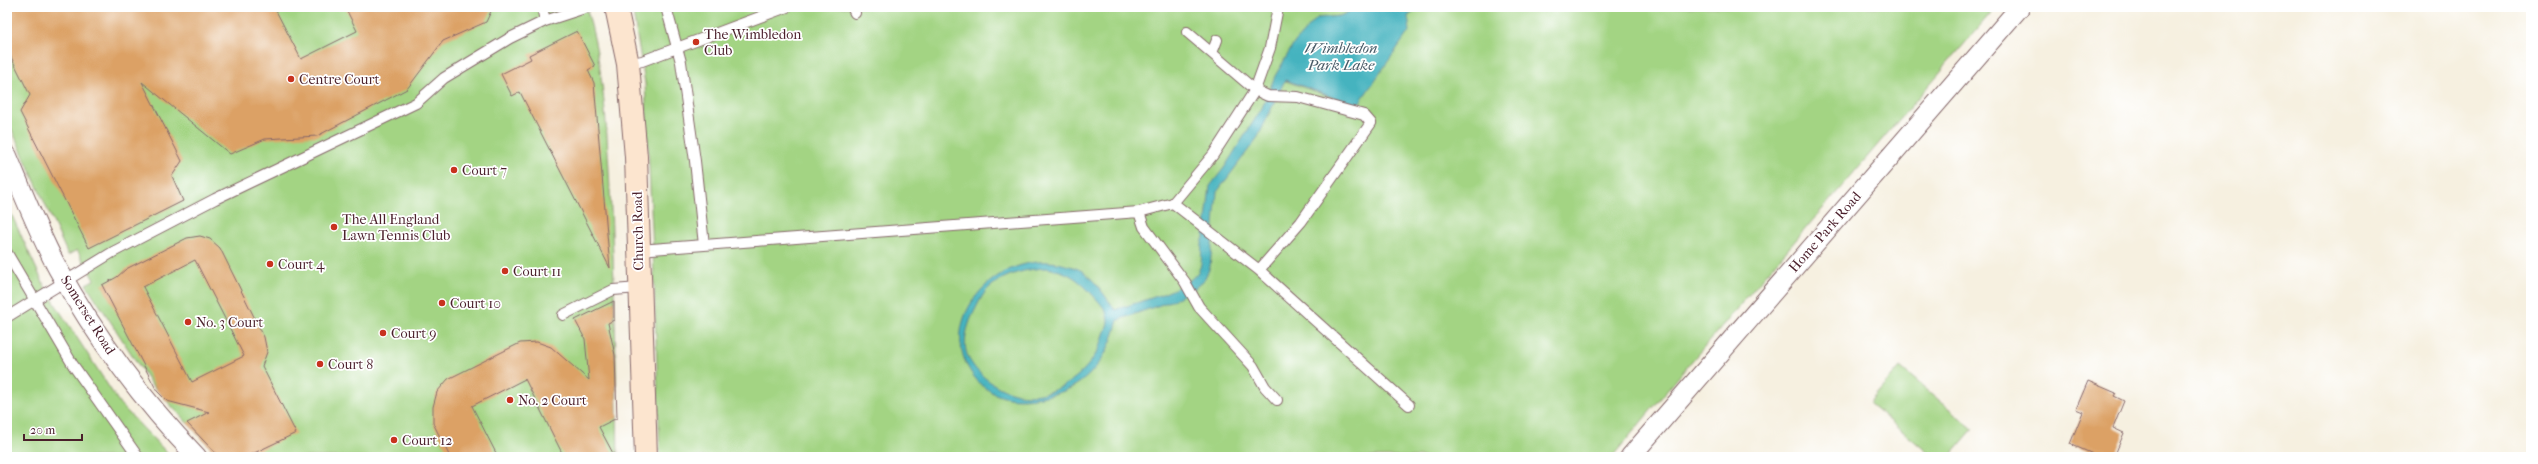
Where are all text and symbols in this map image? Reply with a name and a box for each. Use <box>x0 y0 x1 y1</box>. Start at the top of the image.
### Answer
place label: The Wimbledon Club <box>704 26 801 59</box>
marker: The Wimbledon Club <box>691 37 701 47</box>
water label: Wimbledon Park Lake <box>1305 39 1377 74</box>
place label: Centre Court <box>299 71 380 88</box>
marker: Centre Court <box>286 74 296 84</box>
place label: Court 7 <box>462 162 507 179</box>
marker: Court 7 <box>449 165 459 175</box>
street label: Home Park Road <box>1785 188 1865 276</box>
street label: Church Road <box>629 191 647 271</box>
place label: The All England Lawn Tennis Club <box>342 211 450 244</box>
marker: The All England Lawn Tennis Club <box>329 222 339 232</box>
place label: Court 4 <box>278 256 325 273</box>
marker: Court 4 <box>265 259 275 269</box>
place label: Court 11 <box>513 263 561 280</box>
marker: Court 11 <box>500 266 510 276</box>
street label: Somerset Road <box>57 272 119 358</box>
place label: Court 10 <box>450 295 501 312</box>
marker: Court 10 <box>437 298 447 308</box>
place label: No. 3 Court <box>196 314 263 331</box>
marker: No. 3 Court <box>183 317 193 327</box>
place label: Court 9 <box>391 325 437 342</box>
marker: Court 9 <box>378 328 388 338</box>
place label: Court 8 <box>328 356 373 373</box>
marker: Court 8 <box>315 359 325 369</box>
place label: No. 2 Court <box>518 392 587 409</box>
marker: No. 2 Court <box>505 395 515 405</box>
scale bar <box>24 416 82 442</box>
text: 20 m <box>30 423 55 437</box>
place label: Court 12 <box>402 432 453 449</box>
marker: Court 12 <box>389 435 399 445</box>

